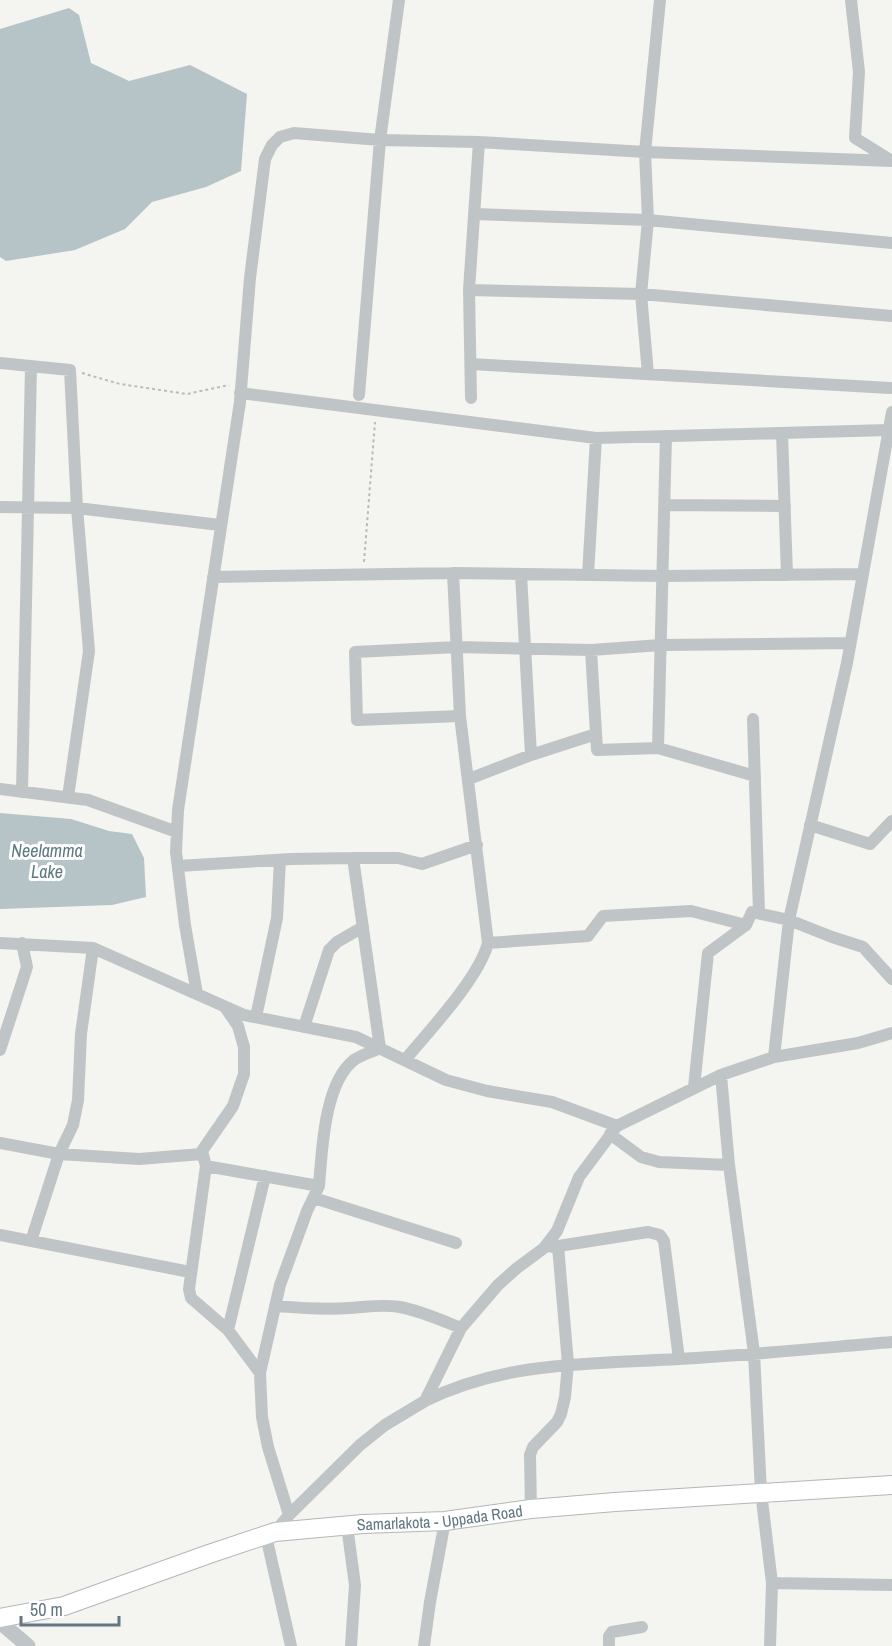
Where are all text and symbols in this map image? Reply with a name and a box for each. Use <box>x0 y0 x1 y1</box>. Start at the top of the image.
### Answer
water label: Neelamma Lake <box>11 838 83 884</box>
street label: Samarlakota - Uppada Road <box>356 1499 524 1536</box>
scale bar <box>21 1589 118 1627</box>
text: 50 m <box>30 1597 63 1622</box>

